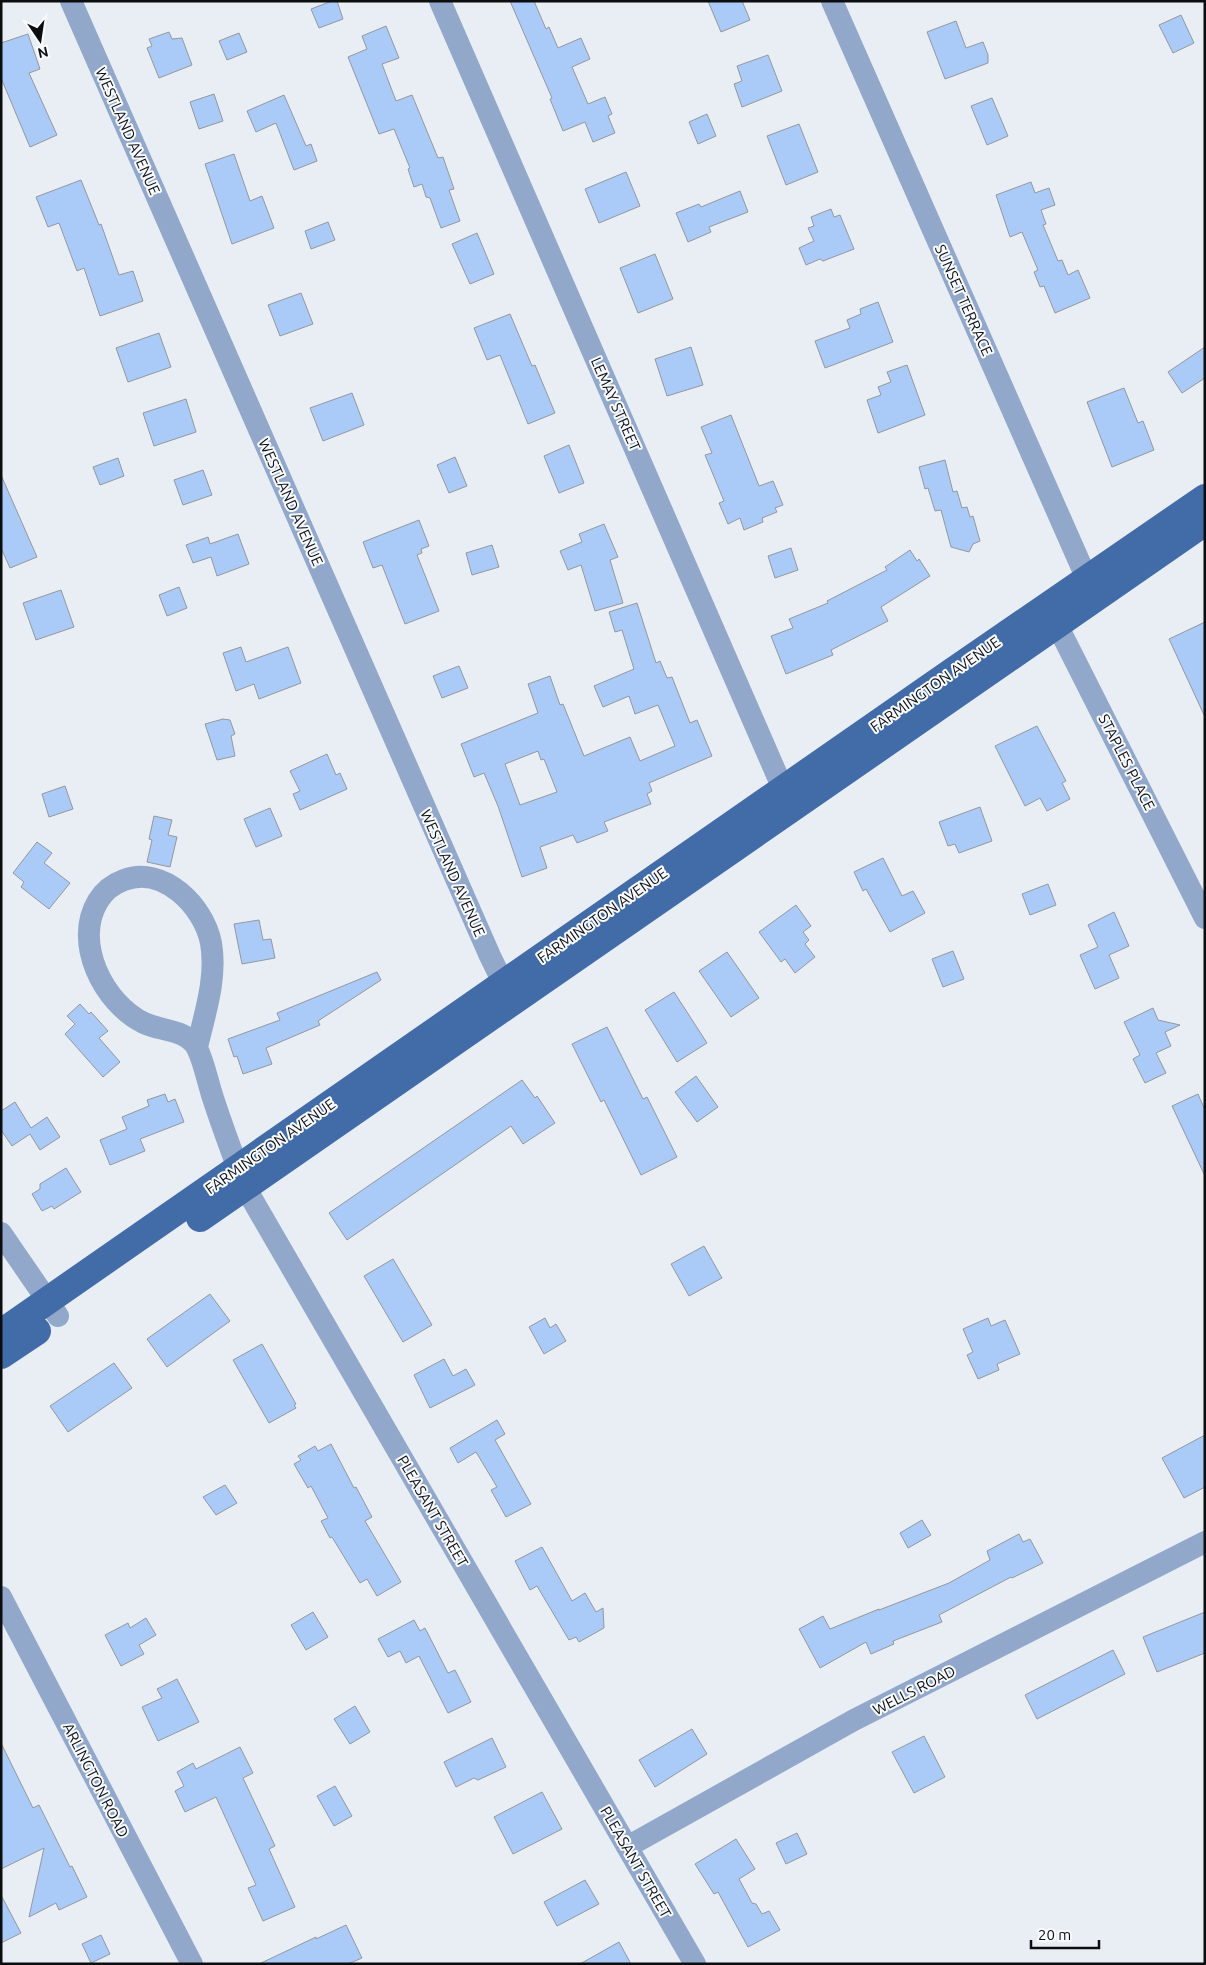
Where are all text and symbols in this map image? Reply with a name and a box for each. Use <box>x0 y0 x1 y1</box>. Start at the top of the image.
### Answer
north arrow <box>15 15 65 65</box>
text: N <box>36 44 50 62</box>
street label: WESTLAND AVENUE <box>92 65 164 197</box>
street label: SUNSET TERRACE <box>932 242 996 358</box>
street label: LEMAY STREET <box>588 355 644 454</box>
street label: WESTLAND AVENUE <box>255 436 327 568</box>
street label: FARMINGTON AVENUE <box>867 633 1003 735</box>
street label: STAPLES PLACE <box>1095 711 1159 813</box>
street label: WESTLAND AVENUE <box>417 807 489 939</box>
street label: FARMINGTON AVENUE <box>534 864 670 966</box>
street label: FARMINGTON AVENUE <box>202 1095 338 1197</box>
street label: PLEASANT STREET <box>394 1452 472 1570</box>
street label: WELLS ROAD <box>870 1662 958 1718</box>
street label: ARLINGTON ROAD <box>60 1720 132 1840</box>
street label: PLEASANT STREET <box>597 1803 675 1921</box>
scale bar <box>1031 1918 1098 1950</box>
text: 20 m <box>1038 1926 1071 1943</box>

